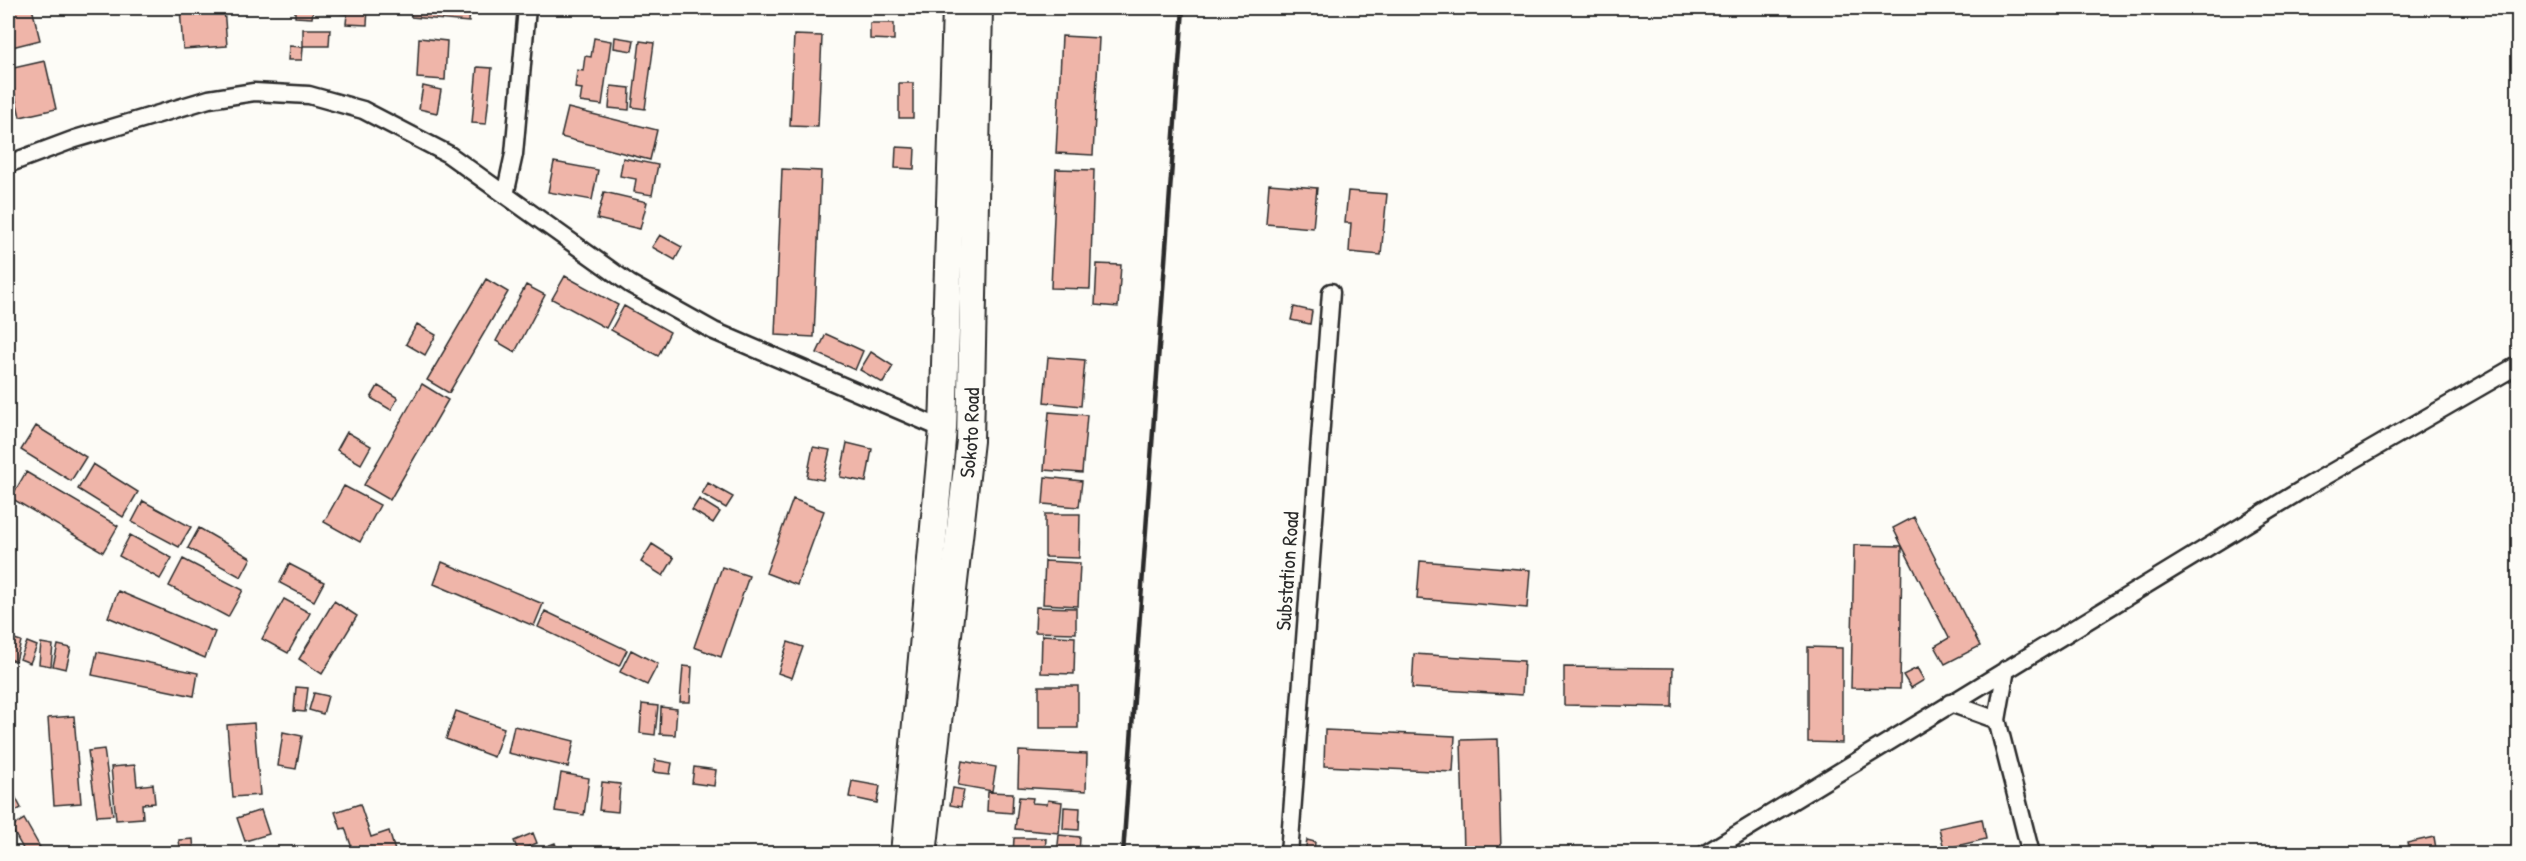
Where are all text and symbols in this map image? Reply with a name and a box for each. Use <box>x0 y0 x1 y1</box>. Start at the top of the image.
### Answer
street label: Sokoto Road <box>951 387 986 479</box>
street label: Substation Road <box>1268 510 1306 632</box>

